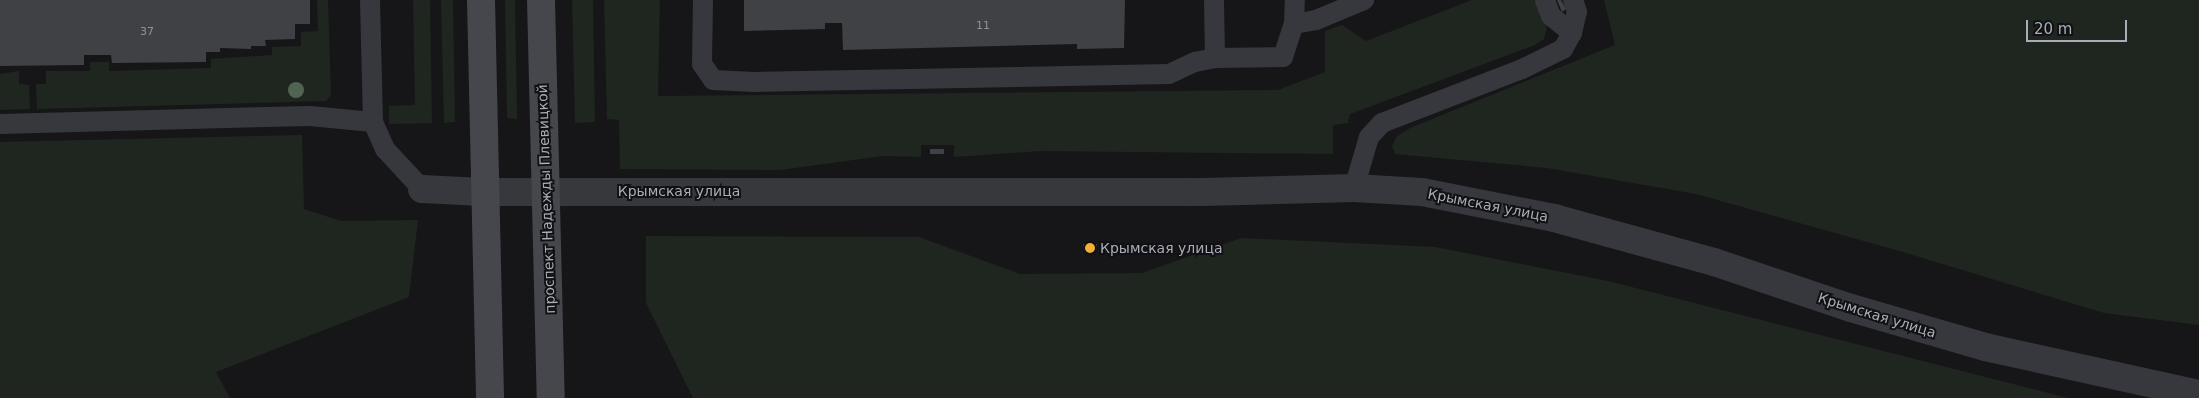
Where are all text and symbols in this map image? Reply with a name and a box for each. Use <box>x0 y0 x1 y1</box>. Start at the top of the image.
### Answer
scale bar <box>2029 10 2130 42</box>
house number: 11 <box>976 19 990 33</box>
text: 20 m <box>2034 20 2072 38</box>
house number: 37 <box>140 25 154 39</box>
street label: проспект Надежды Плевицкой <box>534 84 558 314</box>
street label: Крымская улица <box>618 183 740 199</box>
street label: Крымская улица <box>1426 185 1550 225</box>
place label: Крымская улица <box>1100 240 1222 256</box>
marker: Крымская улица <box>1084 242 1096 254</box>
street label: Крымская улица <box>1816 289 1938 341</box>

